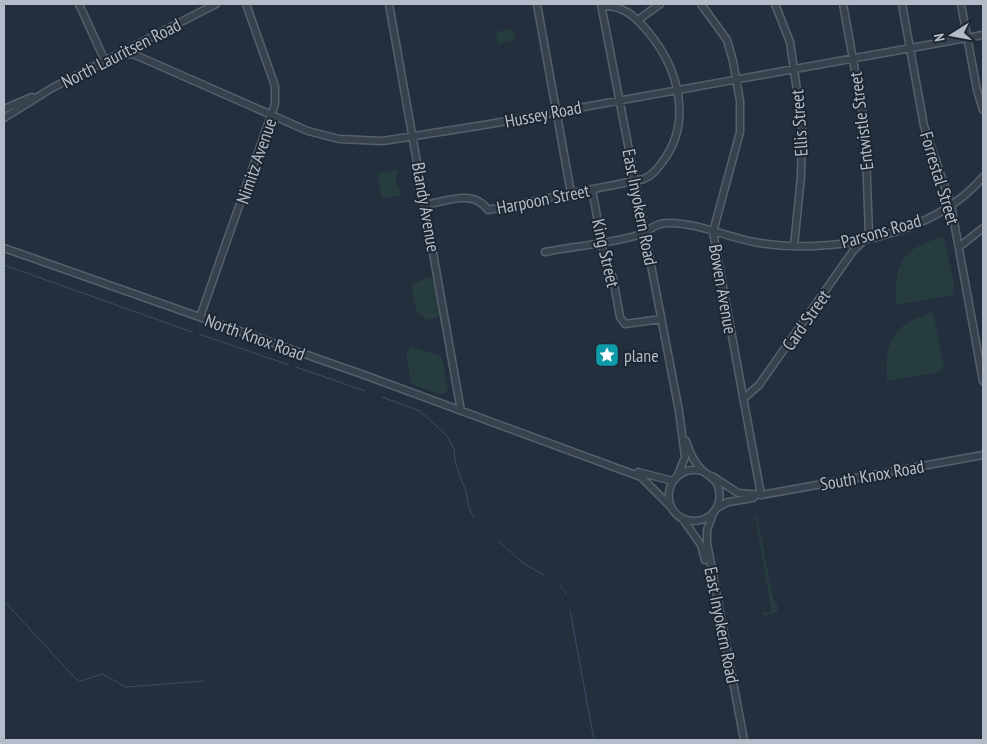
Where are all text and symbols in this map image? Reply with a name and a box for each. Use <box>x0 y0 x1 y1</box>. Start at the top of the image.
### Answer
north arrow <box>927 10 977 60</box>
street label: North Lauritsen Road <box>57 13 185 93</box>
text: N <box>930 32 949 43</box>
street label: Entwistle Street <box>844 71 878 171</box>
street label: Ellis Street <box>785 89 813 157</box>
street label: Hussey Road <box>503 95 583 133</box>
street label: Nimitz Avenue <box>231 115 281 207</box>
street label: Forrestal Street <box>915 129 965 227</box>
street label: East Inyokern Road <box>617 147 663 267</box>
street label: Blandy Avenue <box>407 160 445 254</box>
street label: Harpoon Street <box>495 179 591 219</box>
street label: Parsons Road <box>838 209 924 253</box>
street label: King Street <box>587 217 625 290</box>
street label: Bowen Avenue <box>704 242 742 336</box>
street label: Card Street <box>777 285 835 355</box>
street label: North Knox Road <box>202 308 308 366</box>
place icon: plane <box>594 342 620 368</box>
place label: plane <box>624 344 659 367</box>
street label: South Knox Road <box>818 455 926 495</box>
street label: East Inyokern Road <box>699 565 745 685</box>

